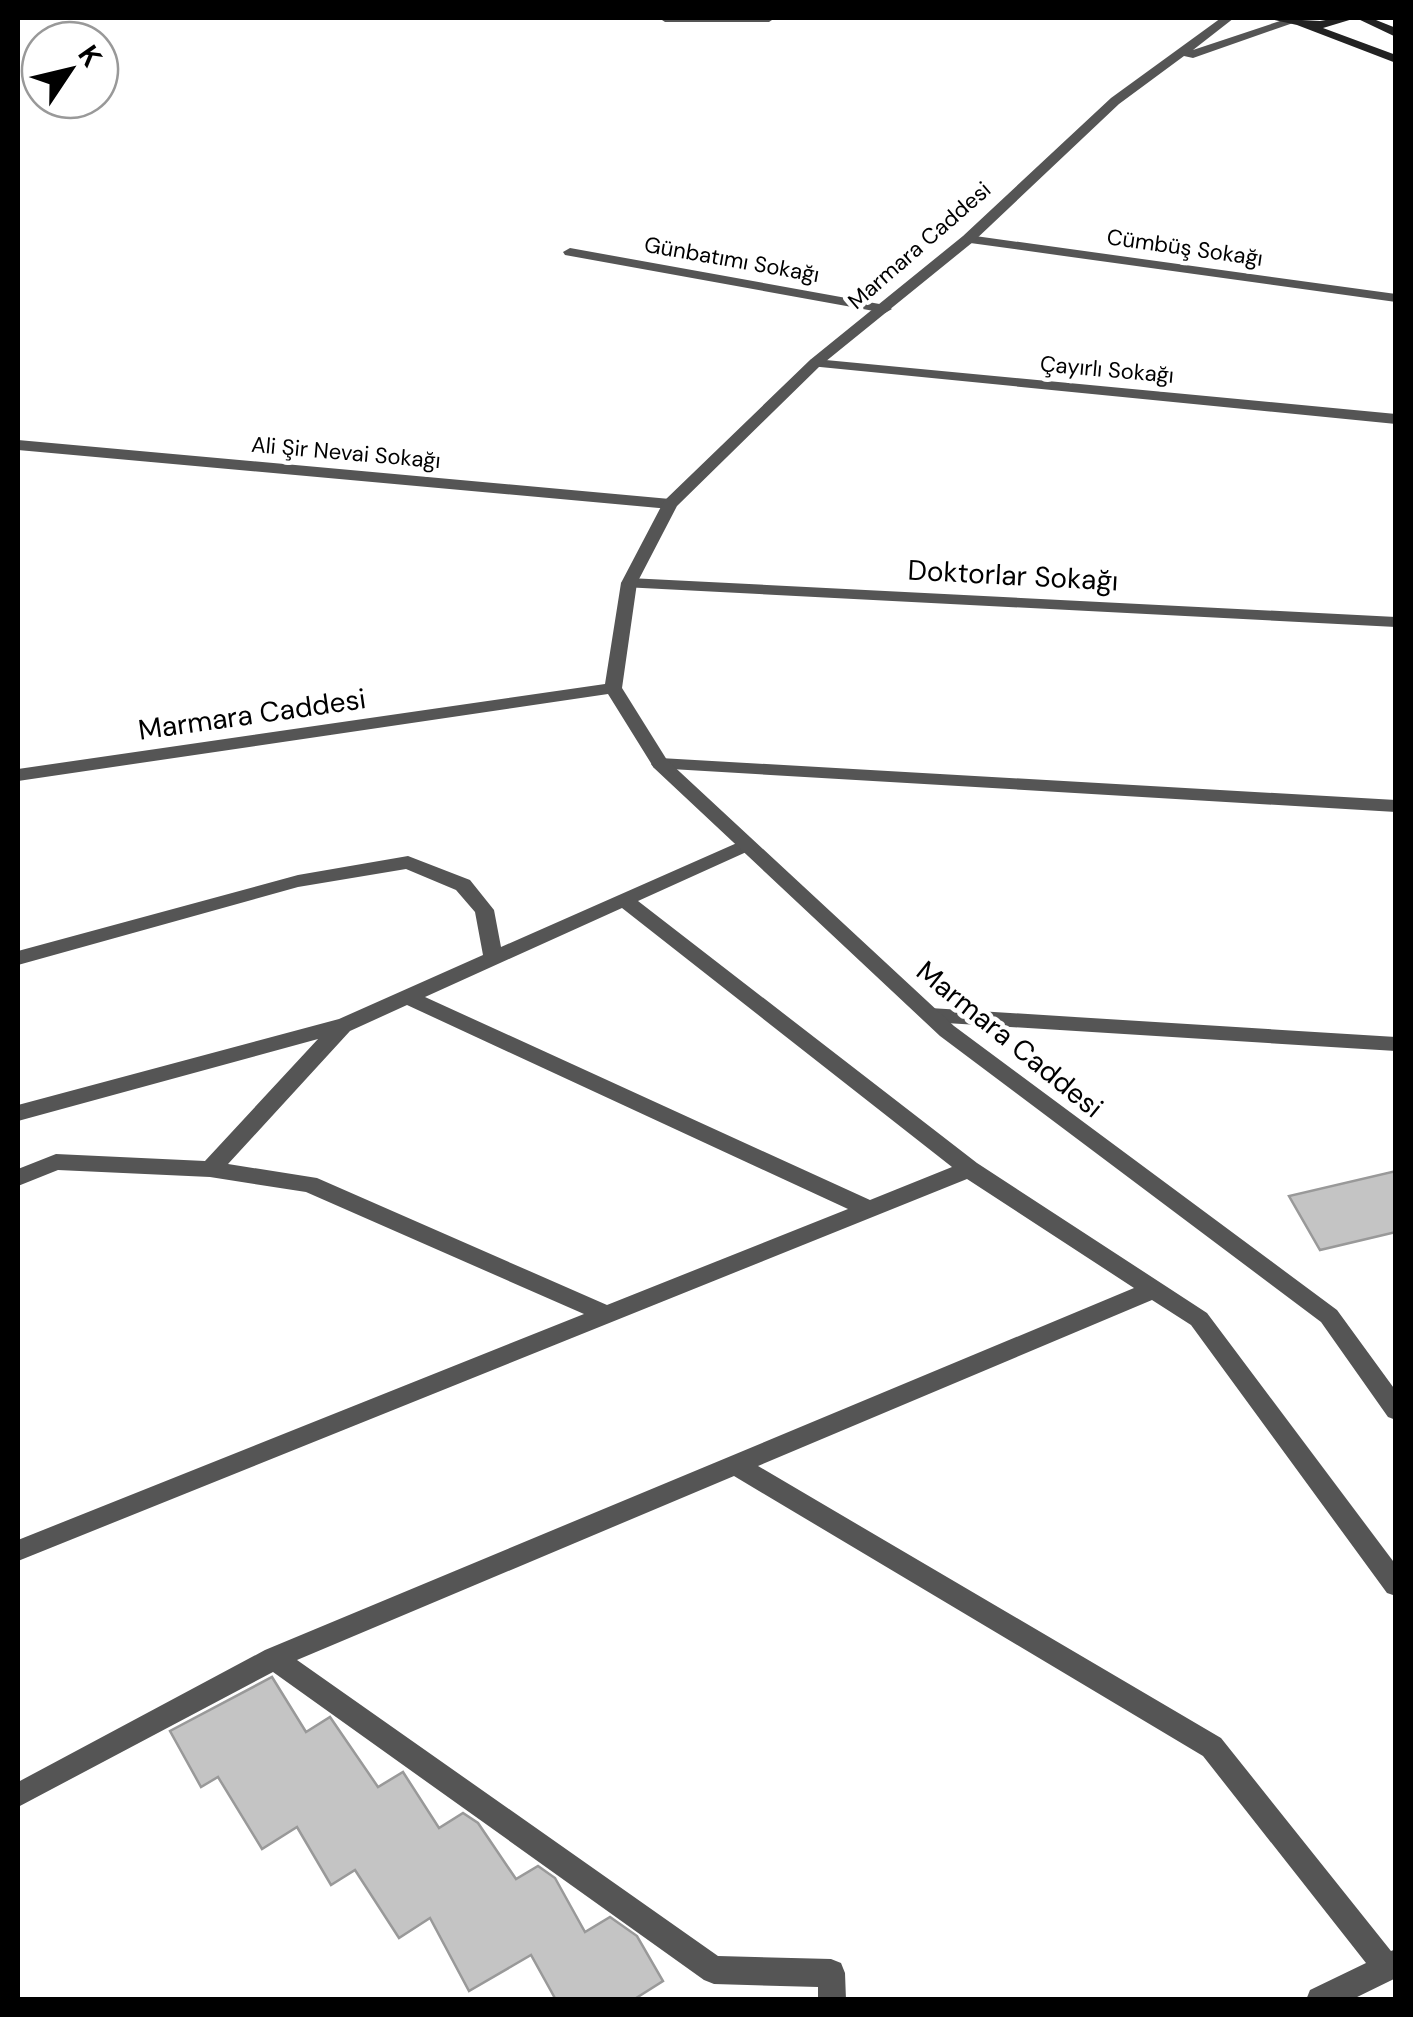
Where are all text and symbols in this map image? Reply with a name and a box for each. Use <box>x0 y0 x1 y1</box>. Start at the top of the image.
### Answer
north arrow <box>20 20 120 120</box>
text: K <box>70 38 110 74</box>
street label: Marmara Caddesi <box>842 175 997 315</box>
street label: Cümbüş Sokağı <box>1105 222 1265 273</box>
street label: Günbatımı Sokağı <box>642 230 822 289</box>
street label: Çayırlı Sokağı <box>1039 349 1175 390</box>
street label: Ali Şir Nevai Sokağı <box>250 430 442 475</box>
street label: Doktorlar Sokağı <box>907 552 1119 599</box>
street label: Marmara Caddesi <box>136 680 368 749</box>
street label: Marmara Caddesi <box>909 953 1110 1126</box>

